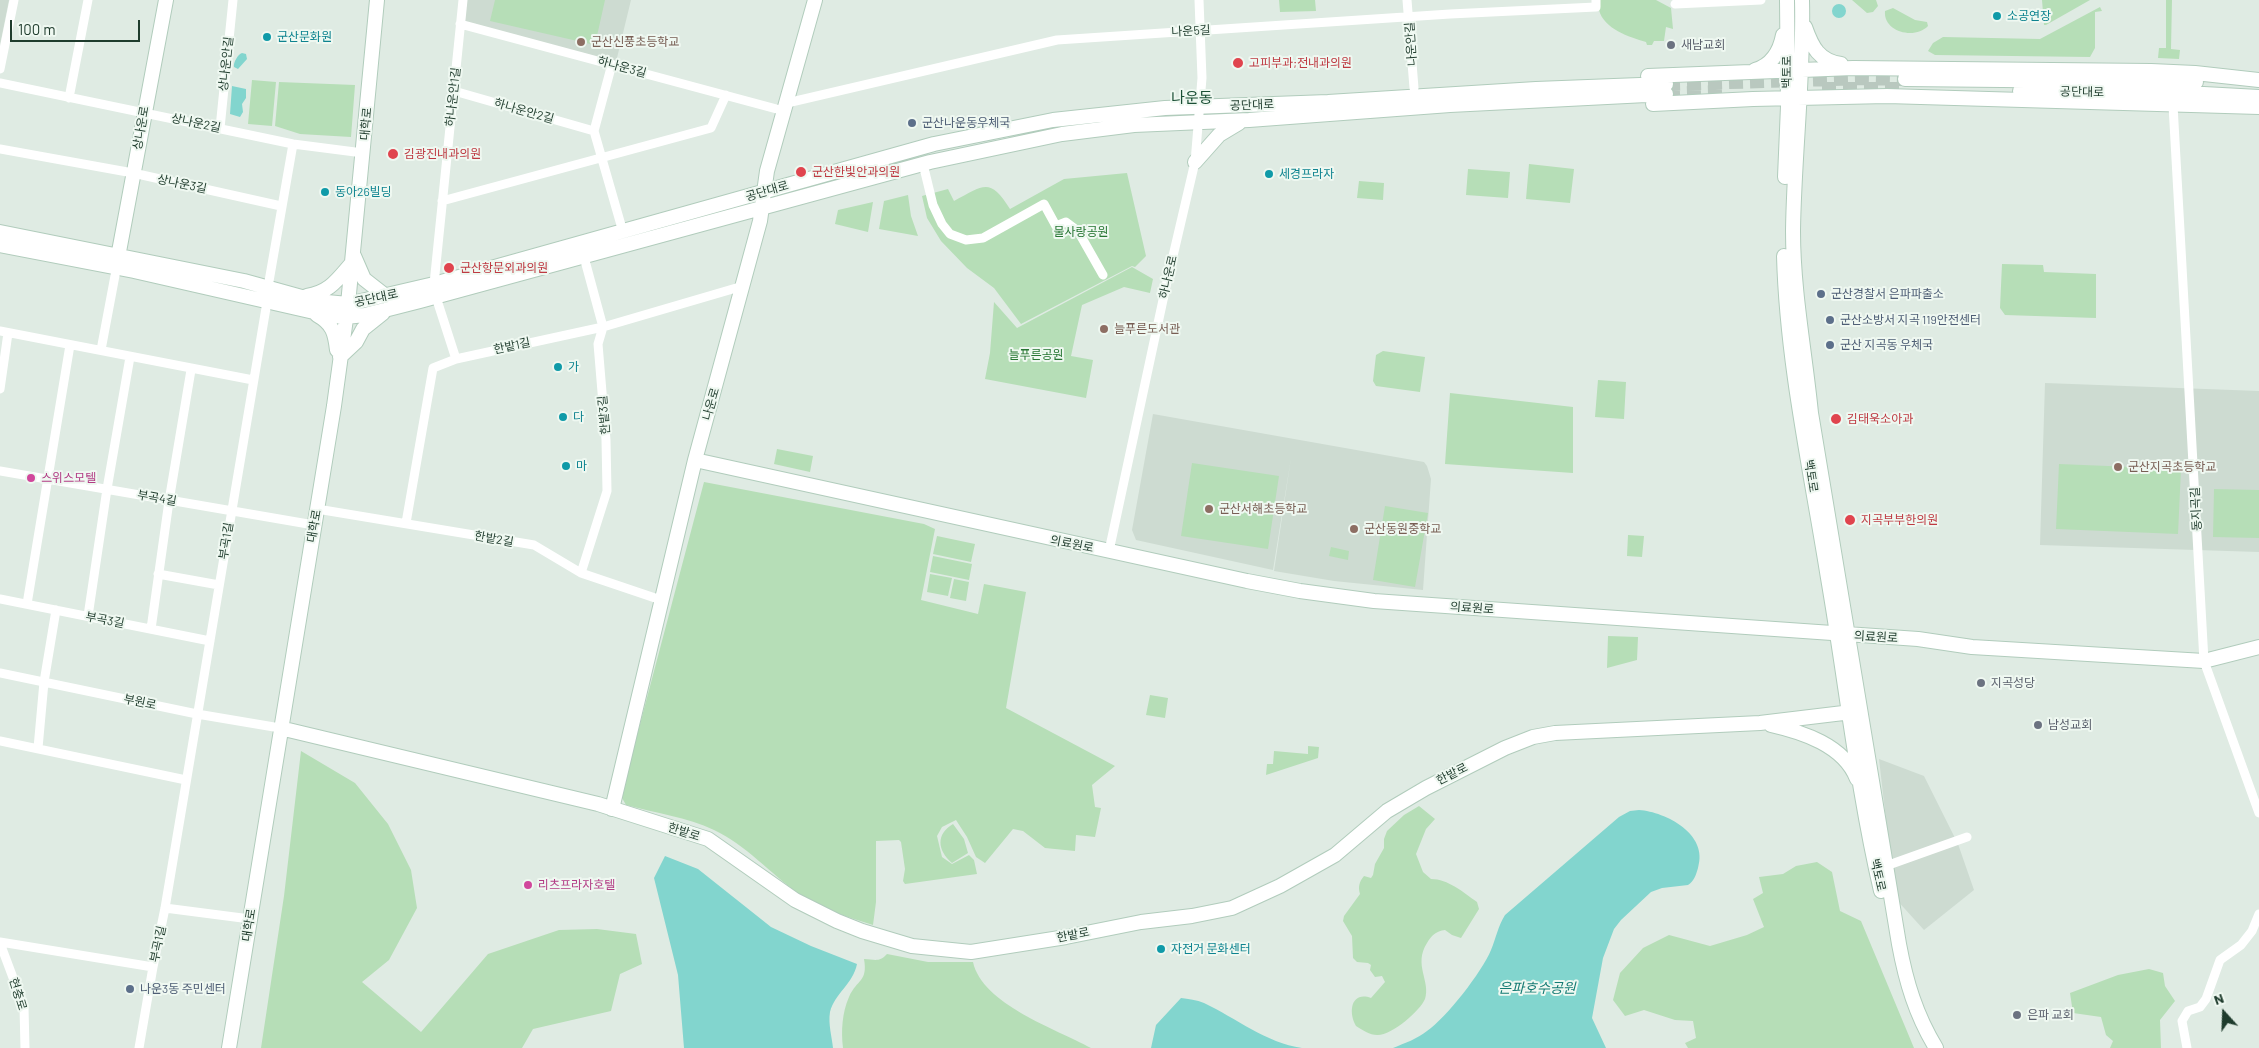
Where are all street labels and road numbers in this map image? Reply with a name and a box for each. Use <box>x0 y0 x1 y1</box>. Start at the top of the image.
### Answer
street label: 나운안길 <box>1402 21 1420 67</box>
street label: 나운5길 <box>1171 23 1211 39</box>
street label: 상나운안길 <box>216 36 236 92</box>
street label: 하나운3길 <box>596 54 648 80</box>
street label: 백토로 <box>1780 55 1794 89</box>
street label: 하나운안1길 <box>443 67 463 127</box>
street label: 공단대로 <box>2060 84 2104 100</box>
street label: 하나운안2길 <box>492 96 556 126</box>
street label: 공단대로 <box>1230 97 1274 113</box>
street label: 상나운로 <box>130 105 152 151</box>
street label: 대학로 <box>357 107 375 141</box>
street label: 상나운2길 <box>170 111 222 135</box>
street label: 상나운3길 <box>156 172 208 196</box>
street label: 공단대로 <box>744 178 790 204</box>
street label: 하나운로 <box>1156 254 1180 300</box>
street label: 공단대로 <box>353 286 399 310</box>
street label: 한밭1길 <box>492 335 532 357</box>
street label: 나운로 <box>700 386 722 422</box>
street label: 한밭3길 <box>595 395 613 435</box>
street label: 백토로 <box>1801 459 1821 493</box>
street label: 부곡4길 <box>136 487 178 509</box>
street label: 동지곡길 <box>2188 487 2204 531</box>
street label: 대학로 <box>304 508 324 544</box>
street label: 부곡1길 <box>216 521 236 561</box>
street label: 한밭2길 <box>473 528 515 550</box>
street label: 의료원로 <box>1049 533 1095 555</box>
street label: 의료원로 <box>1449 599 1495 617</box>
street label: 부곡3길 <box>84 609 126 631</box>
street label: 의료원로 <box>1854 629 1898 645</box>
street label: 부원로 <box>122 692 158 712</box>
street label: 한밭로 <box>1434 760 1470 788</box>
street label: 한밭로 <box>666 820 702 844</box>
street label: 백토로 <box>1867 857 1889 893</box>
street label: 대학로 <box>239 908 259 942</box>
street label: 부곡1길 <box>147 924 169 964</box>
street label: 한밭로 <box>1055 925 1091 945</box>
street label: 현충로 <box>6 976 30 1012</box>

